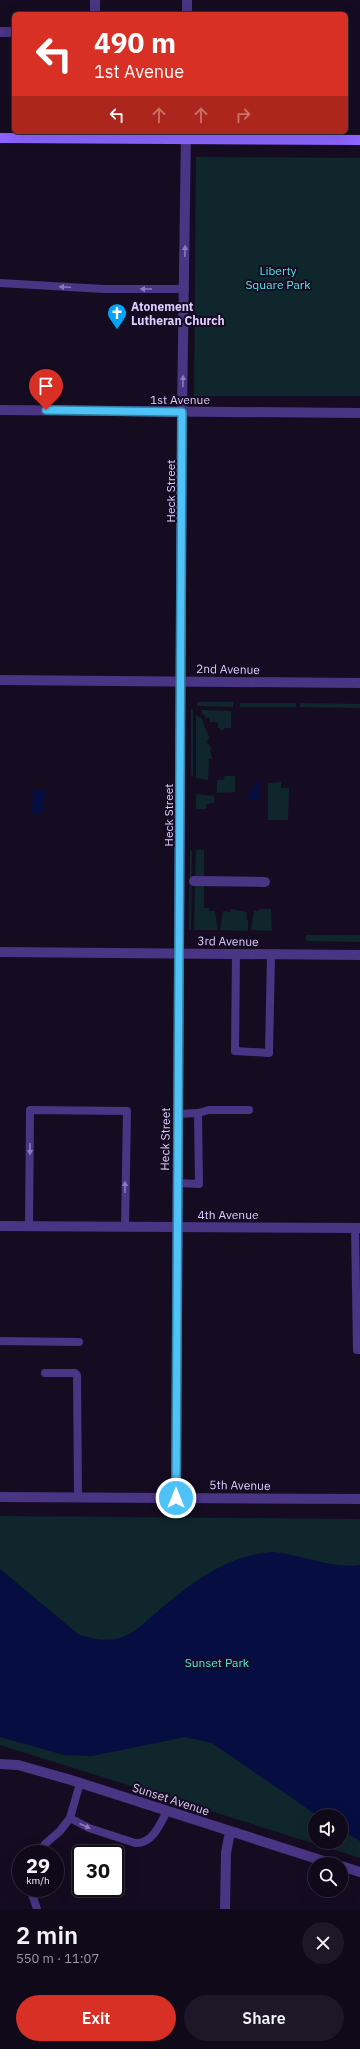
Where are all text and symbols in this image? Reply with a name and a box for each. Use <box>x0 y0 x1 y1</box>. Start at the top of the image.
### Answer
text: 490 m <box>94 24 176 61</box>
icon: left <box>28 28 80 80</box>
text: 1st Avenue <box>94 60 184 83</box>
icon: left <box>106 104 128 126</box>
icon: ahead <box>148 104 170 126</box>
icon: ahead <box>190 104 212 126</box>
icon: right <box>232 104 254 126</box>
one-way arrow <box>182 244 188 257</box>
park label: Liberty Square Park <box>245 263 311 292</box>
one-way arrow <box>59 283 71 290</box>
one-way arrow <box>139 286 152 292</box>
place label: Atonement Lutheran Church <box>131 299 225 328</box>
church icon: Atonement Lutheran Church <box>106 302 128 330</box>
pin <box>29 369 63 410</box>
one-way arrow <box>180 374 186 387</box>
icon: arrive <box>35 375 57 397</box>
street label: 1st Avenue <box>150 392 210 407</box>
street label: Heck Street <box>163 459 178 523</box>
street label: 2nd Avenue <box>196 661 260 677</box>
street label: Heck Street <box>161 783 176 847</box>
street label: 3rd Avenue <box>197 933 259 949</box>
street label: Heck Street <box>157 1107 173 1171</box>
one-way arrow <box>27 1143 33 1156</box>
one-way arrow <box>122 1180 128 1193</box>
street label: 4th Avenue <box>197 1207 259 1222</box>
position arrow <box>155 1477 197 1519</box>
street label: 5th Avenue <box>209 1477 271 1493</box>
park label: Sunset Park <box>185 1655 250 1670</box>
street label: Sunset Avenue <box>131 1779 212 1819</box>
map controls <box>308 1809 348 1897</box>
button: sound <box>308 1809 348 1849</box>
one-way arrow <box>79 1824 91 1830</box>
speed limit sign: 30 <box>72 1845 124 1897</box>
text: 29 <box>26 1852 50 1879</box>
button: search <box>308 1857 348 1897</box>
text: km/h <box>26 1874 50 1887</box>
text: 2 min <box>16 1919 78 1951</box>
button: close <box>302 1922 344 1964</box>
text: 550 m · 11:07 <box>16 1950 99 1967</box>
button: Exit <box>16 1995 176 2041</box>
button: Share <box>184 1995 344 2041</box>

